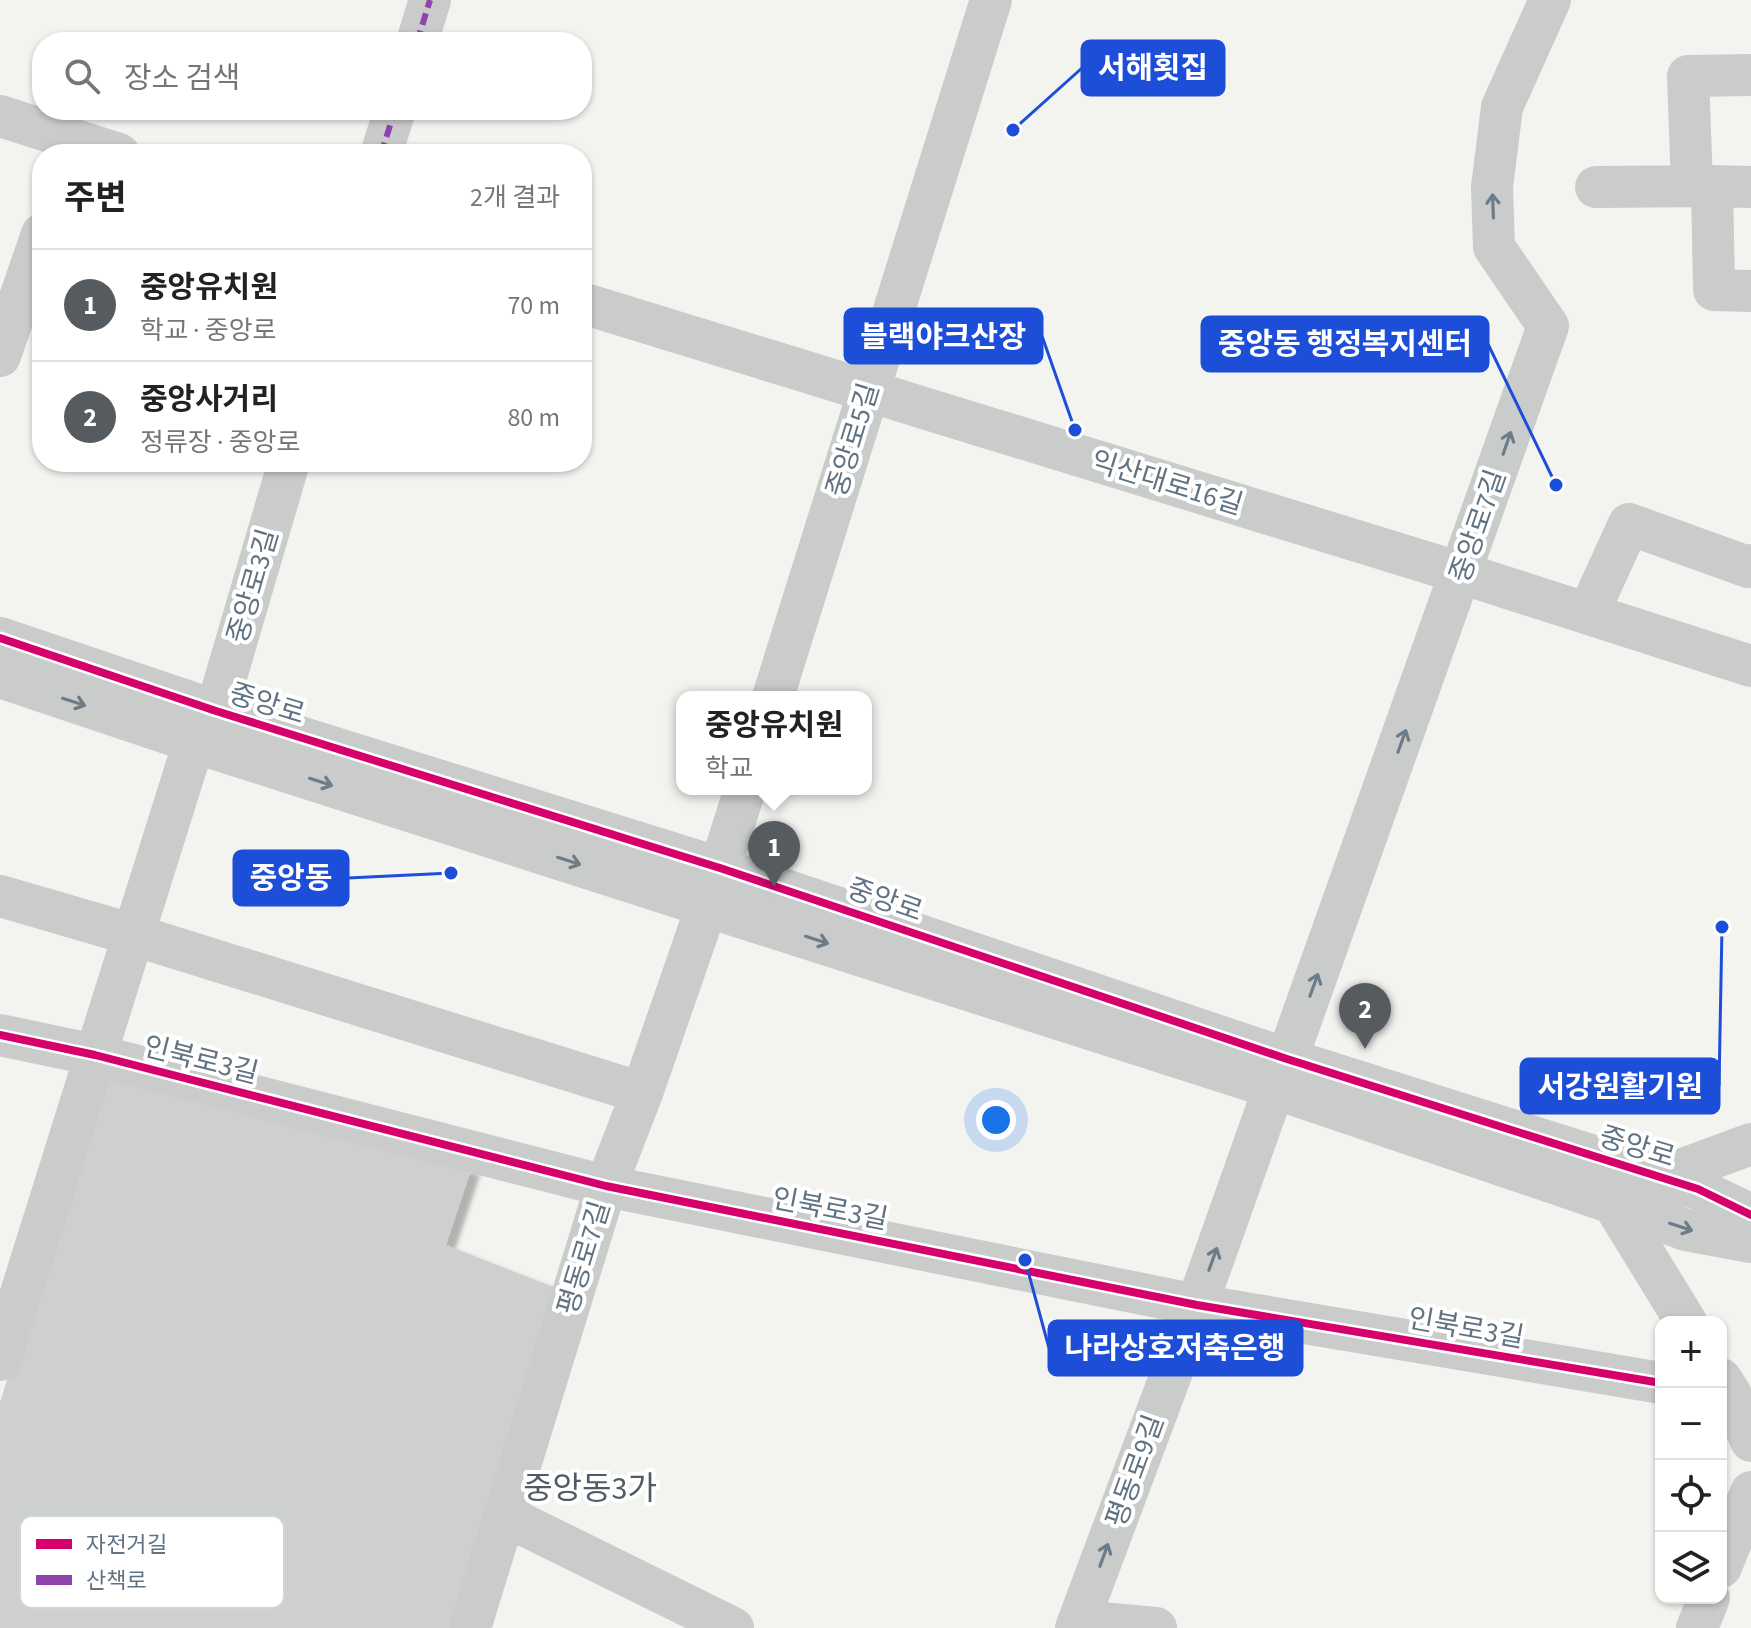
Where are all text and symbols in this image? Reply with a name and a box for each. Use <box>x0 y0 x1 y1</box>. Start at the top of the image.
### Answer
search box <box>32 32 592 120</box>
callout: 서해횟집 <box>1082 41 1224 95</box>
text: 서해횟집 <box>1098 47 1208 90</box>
icon: search <box>60 54 104 98</box>
text: 장소 검색 <box>124 57 240 100</box>
text: 주변 <box>64 174 127 223</box>
text: 2개 결과 <box>470 179 560 216</box>
one-way arrow <box>1485 194 1500 220</box>
text: 중앙유치원 <box>140 266 278 309</box>
text: 1 <box>83 287 97 324</box>
text: 70 m <box>507 287 560 324</box>
callout: 블랙야크산장 <box>845 309 1042 363</box>
text: 학교 · 중앙로 <box>140 312 276 349</box>
text: 블랙야크산장 <box>860 316 1026 359</box>
callout: 중앙동 행정복지센터 <box>1202 317 1488 371</box>
text: 중앙동 행정복지센터 <box>1218 323 1472 366</box>
text: 중앙사거리 <box>140 378 278 421</box>
street label: 중앙로5길 <box>817 378 889 502</box>
text: 2 <box>83 399 97 436</box>
text: 80 m <box>507 399 560 436</box>
text: 정류장 · 중앙로 <box>140 424 300 461</box>
one-way arrow <box>1501 431 1516 456</box>
street label: 익산대로16길 <box>1086 441 1248 525</box>
street label: 중앙로7길 <box>1440 464 1516 588</box>
street label: 중앙로3길 <box>218 524 288 648</box>
street label: 중앙로 <box>224 674 310 734</box>
popup <box>676 691 872 795</box>
one-way arrow <box>61 695 86 710</box>
text: 중앙유치원 <box>705 704 843 747</box>
one-way arrow <box>1395 728 1410 753</box>
text: 학교 <box>705 750 753 787</box>
one-way arrow <box>308 775 334 790</box>
pin: 1 <box>748 821 800 887</box>
callout: 중앙동 <box>234 851 348 905</box>
one-way arrow <box>556 855 581 869</box>
text: 중앙동 <box>250 857 332 900</box>
street label: 중앙로 <box>842 869 928 931</box>
one-way arrow <box>804 934 829 949</box>
one-way arrow <box>1307 973 1322 998</box>
pin: 2 <box>1339 983 1391 1049</box>
street label: 인북로3길 <box>139 1026 263 1094</box>
callout: 서강원활기원 <box>1521 1059 1719 1113</box>
text: 서강원활기원 <box>1537 1066 1703 1109</box>
your location <box>976 1100 1016 1140</box>
street label: 중앙로 <box>1594 1117 1680 1177</box>
street label: 인북로3길 <box>769 1178 891 1240</box>
street label: 평동로7길 <box>548 1196 620 1320</box>
one-way arrow <box>1668 1221 1693 1236</box>
one-way arrow <box>1207 1246 1222 1271</box>
street label: 인북로3길 <box>1405 1298 1527 1358</box>
map controls <box>1655 1316 1727 1604</box>
button: + <box>1655 1316 1727 1388</box>
callout: 나라상호저축은행 <box>1049 1321 1302 1375</box>
text: 나라상호저축은행 <box>1065 1327 1285 1370</box>
button: − <box>1655 1388 1727 1460</box>
street label: 평동로9길 <box>1096 1409 1174 1533</box>
button: locate <box>1655 1460 1727 1532</box>
district label: 중앙동3가 <box>523 1466 657 1512</box>
legend <box>20 1516 284 1608</box>
text: 자전거길 <box>86 1529 167 1561</box>
button: layers <box>1655 1532 1727 1604</box>
one-way arrow <box>1098 1543 1112 1568</box>
text: 산책로 <box>86 1565 147 1597</box>

